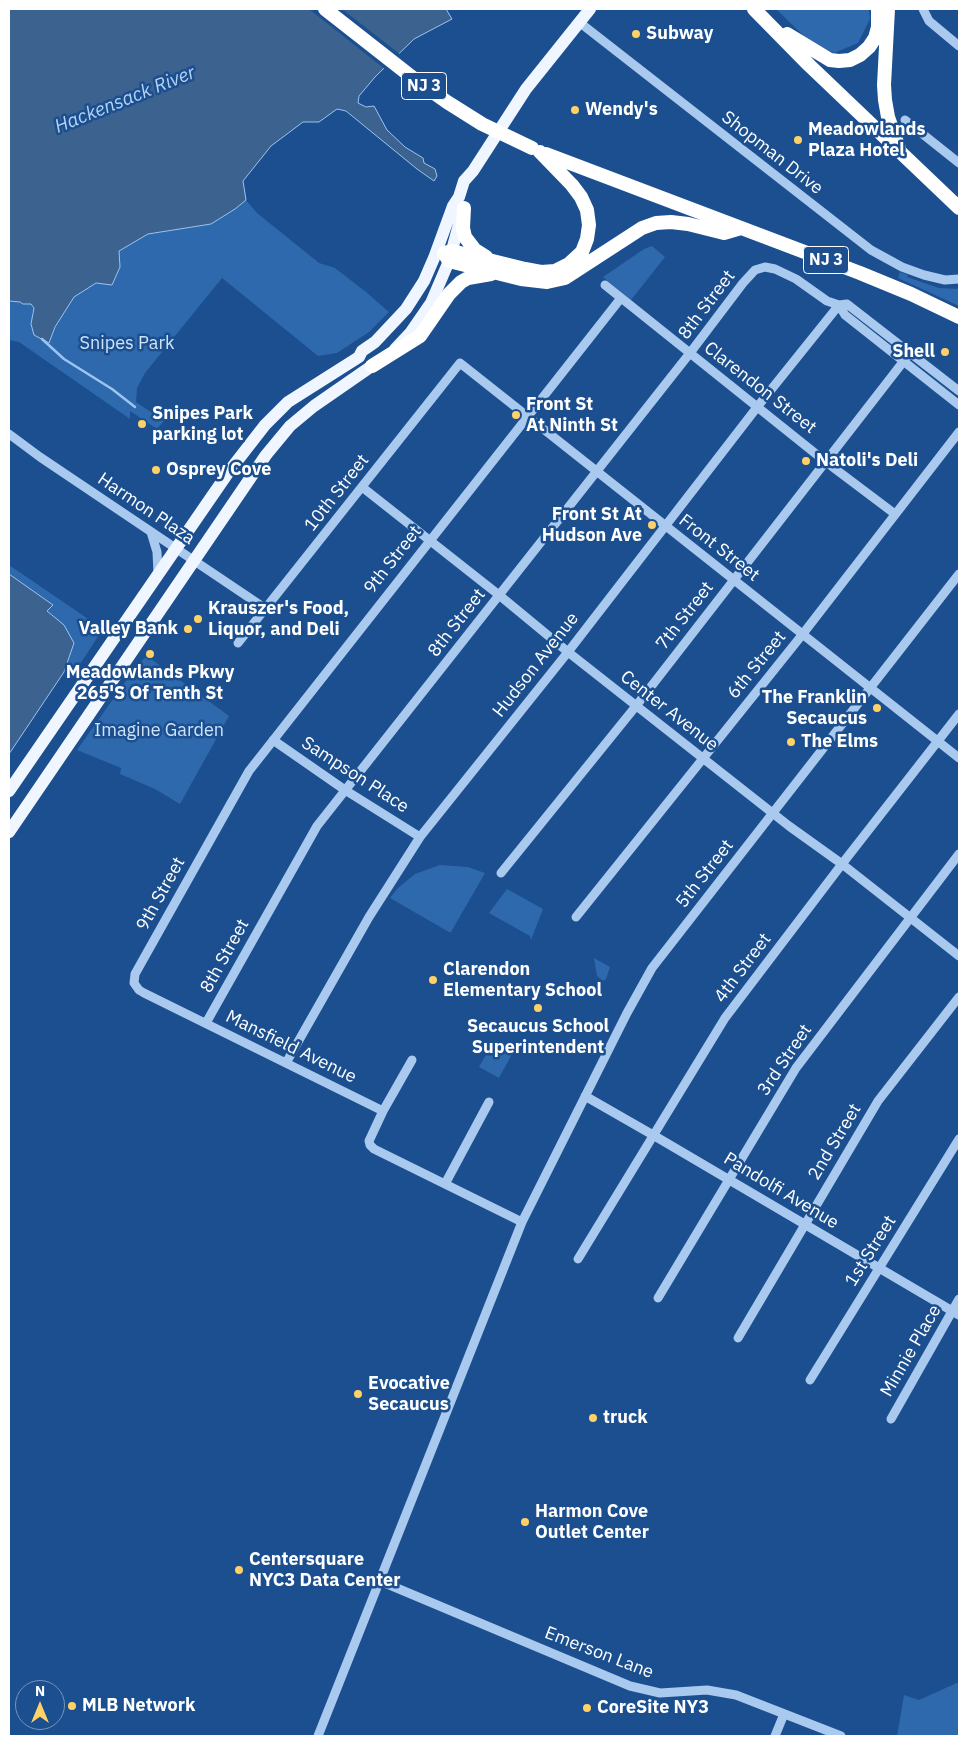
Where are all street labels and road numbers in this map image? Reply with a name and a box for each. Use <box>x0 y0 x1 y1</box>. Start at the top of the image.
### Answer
road number: NJ 3 <box>402 72 446 100</box>
street label: Shopman Drive <box>717 107 827 199</box>
road number: NJ 3 <box>804 246 848 274</box>
street label: 8th Street <box>674 266 740 344</box>
street label: Clarendon Street <box>700 337 820 439</box>
street label: 10th Street <box>300 450 374 536</box>
street label: Harmon Plaza <box>93 469 199 549</box>
street label: Front Street <box>674 510 764 586</box>
street label: 9th Street <box>360 521 426 599</box>
street label: 7th Street <box>652 577 718 655</box>
street label: 8th Street <box>424 584 490 662</box>
street label: Hudson Avenue <box>488 608 584 722</box>
street label: 6th Street <box>723 627 791 703</box>
street label: Center Avenue <box>616 666 722 756</box>
street label: Sampson Place <box>297 732 413 818</box>
street label: 5th Street <box>672 835 738 913</box>
street label: 9th Street <box>132 853 190 935</box>
street label: 8th Street <box>196 915 254 997</box>
street label: 4th Street <box>710 929 776 1007</box>
street label: Mansfield Avenue <box>222 1006 360 1088</box>
street label: 3rd Street <box>753 1020 817 1100</box>
street label: 2nd Street <box>804 1100 866 1184</box>
street label: Pandolfi Avenue <box>719 1148 843 1234</box>
street label: 1st Street <box>841 1212 901 1290</box>
street label: Minnie Place <box>876 1301 946 1401</box>
street label: Emerson Lane <box>542 1622 656 1684</box>

